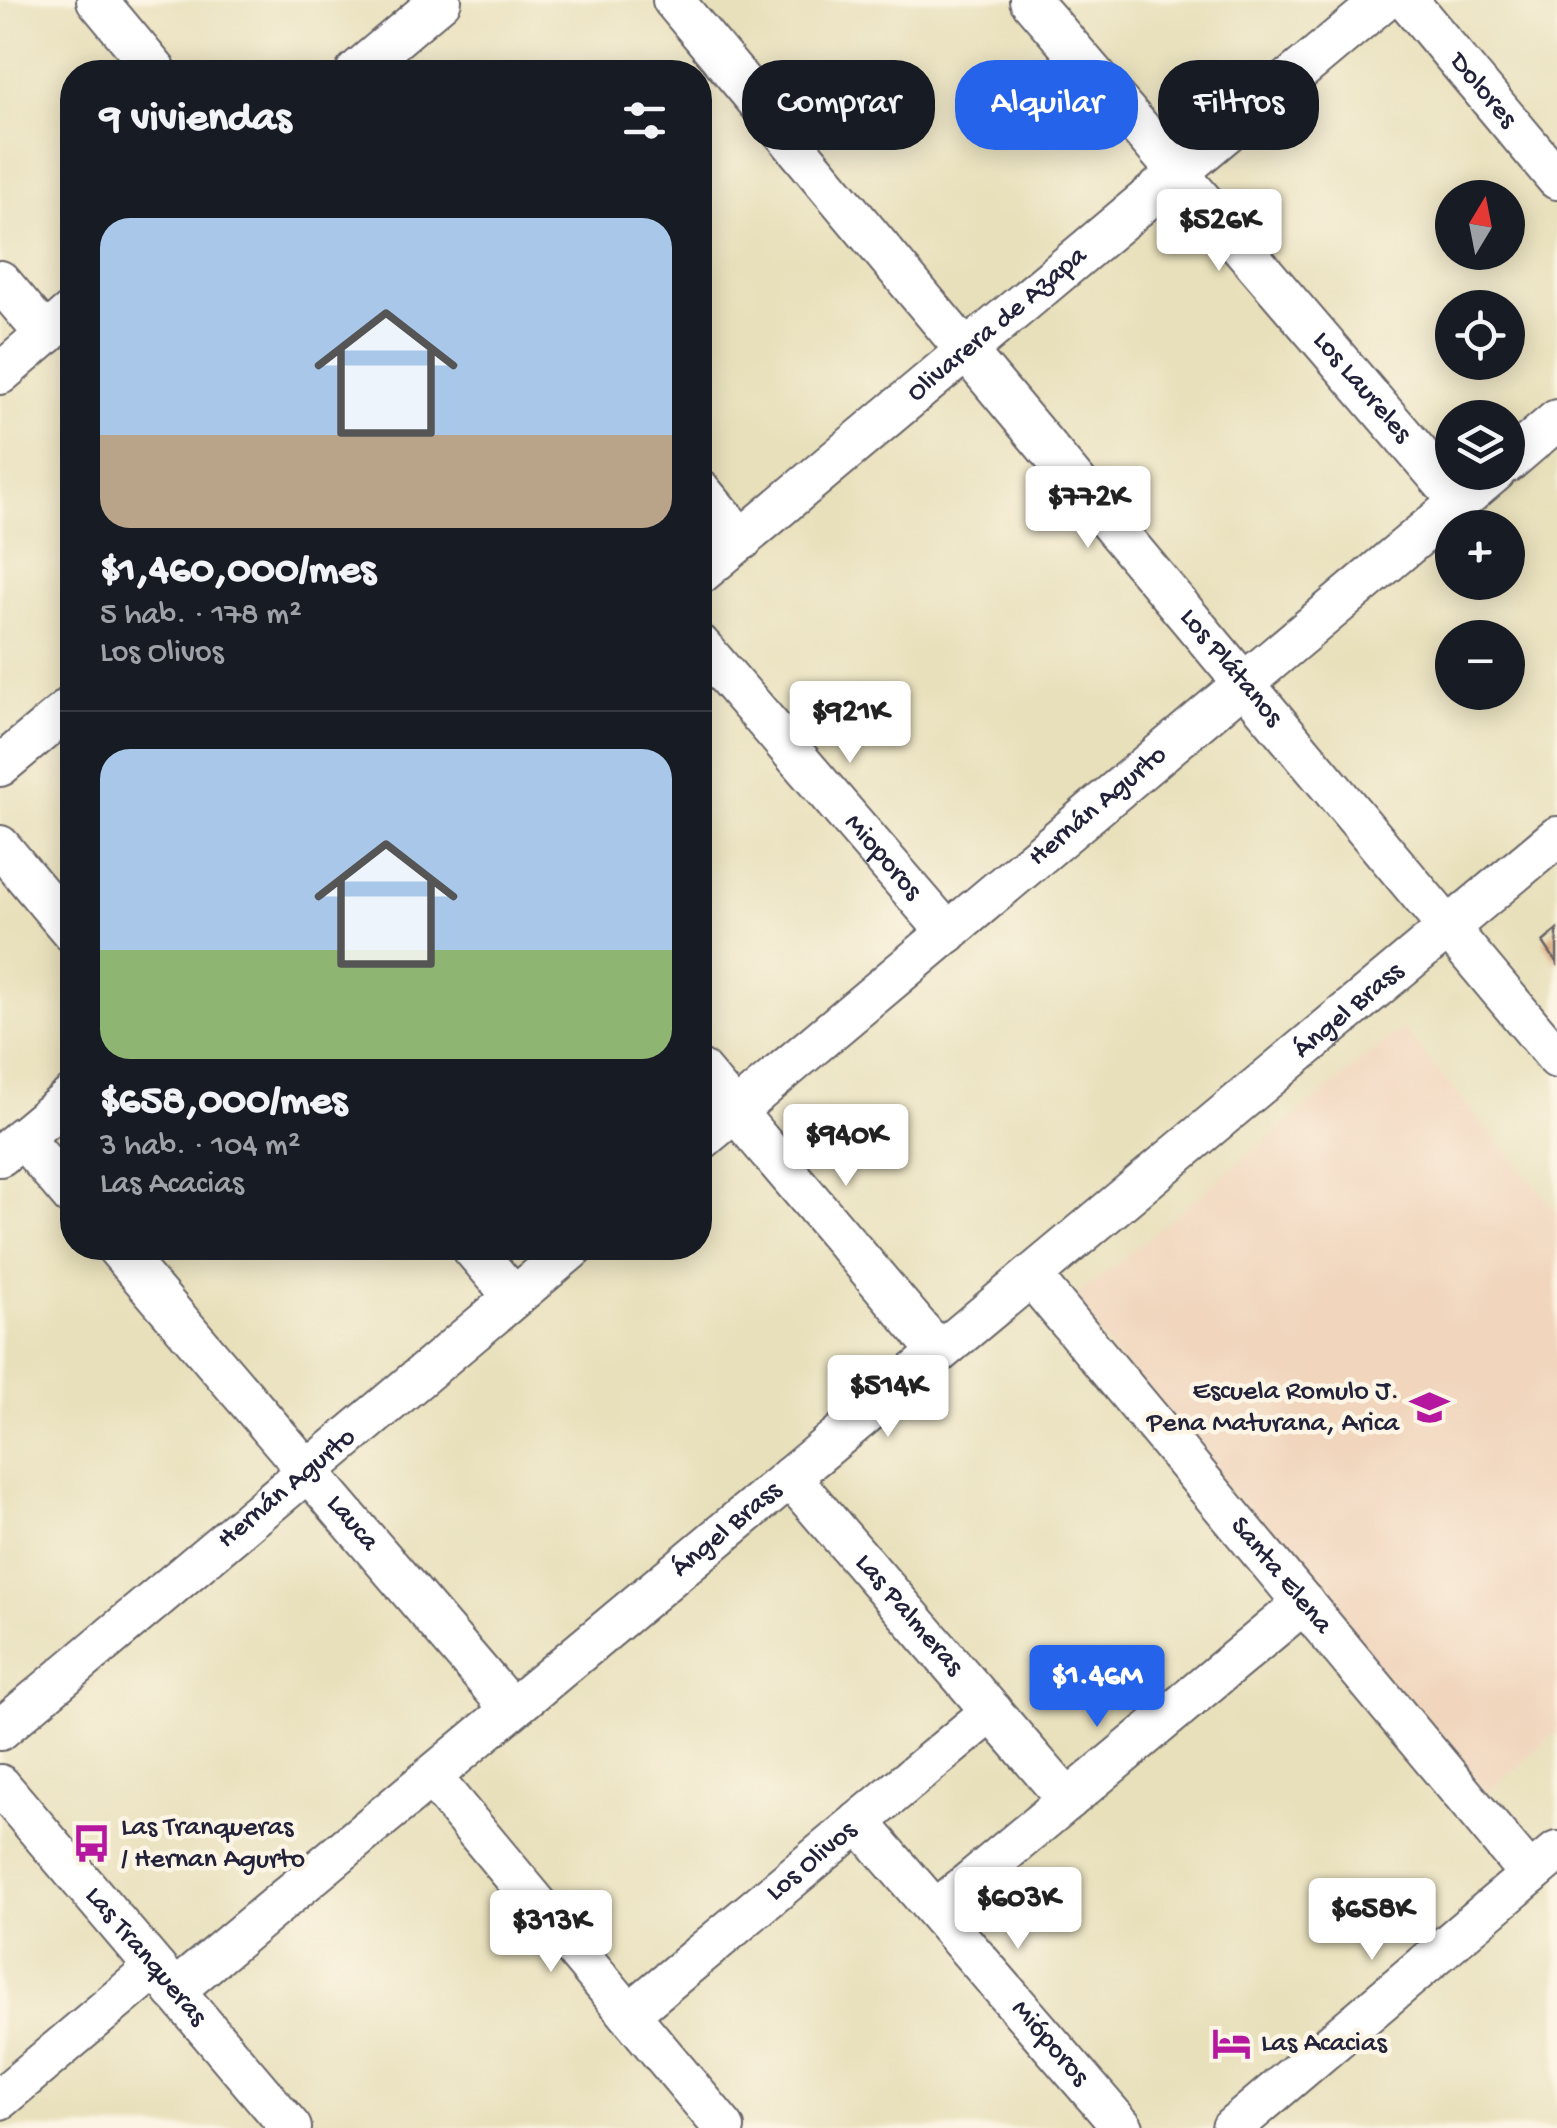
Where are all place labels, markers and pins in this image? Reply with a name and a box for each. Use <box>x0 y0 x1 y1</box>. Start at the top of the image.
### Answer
pin: $526K <box>1149 189 1289 274</box>
pin: $772K <box>1018 466 1158 551</box>
pin: $921K <box>780 681 920 766</box>
pin: $940K <box>776 1104 916 1189</box>
pin: $514K <box>818 1355 958 1440</box>
place label: Escuela Romulo J. Pena Maturana, Arica <box>1146 1376 1400 1441</box>
school or university icon: Escuela Romulo J. Pena Maturana, Arica <box>1408 1387 1450 1429</box>
pin: $1.46M <box>1016 1645 1178 1730</box>
place label: Las Tranqueras / Hernan Agurto <box>121 1812 305 1877</box>
bus stop icon: Las Tranqueras / Hernan Agurto <box>70 1823 112 1865</box>
pin: $603K <box>948 1867 1088 1952</box>
pin: $658K <box>1302 1878 1442 1963</box>
pin: $313K <box>481 1890 621 1975</box>
hotel icon: Las Acacias <box>1210 2023 1252 2065</box>
place label: Las Acacias <box>1261 2028 1387 2061</box>

